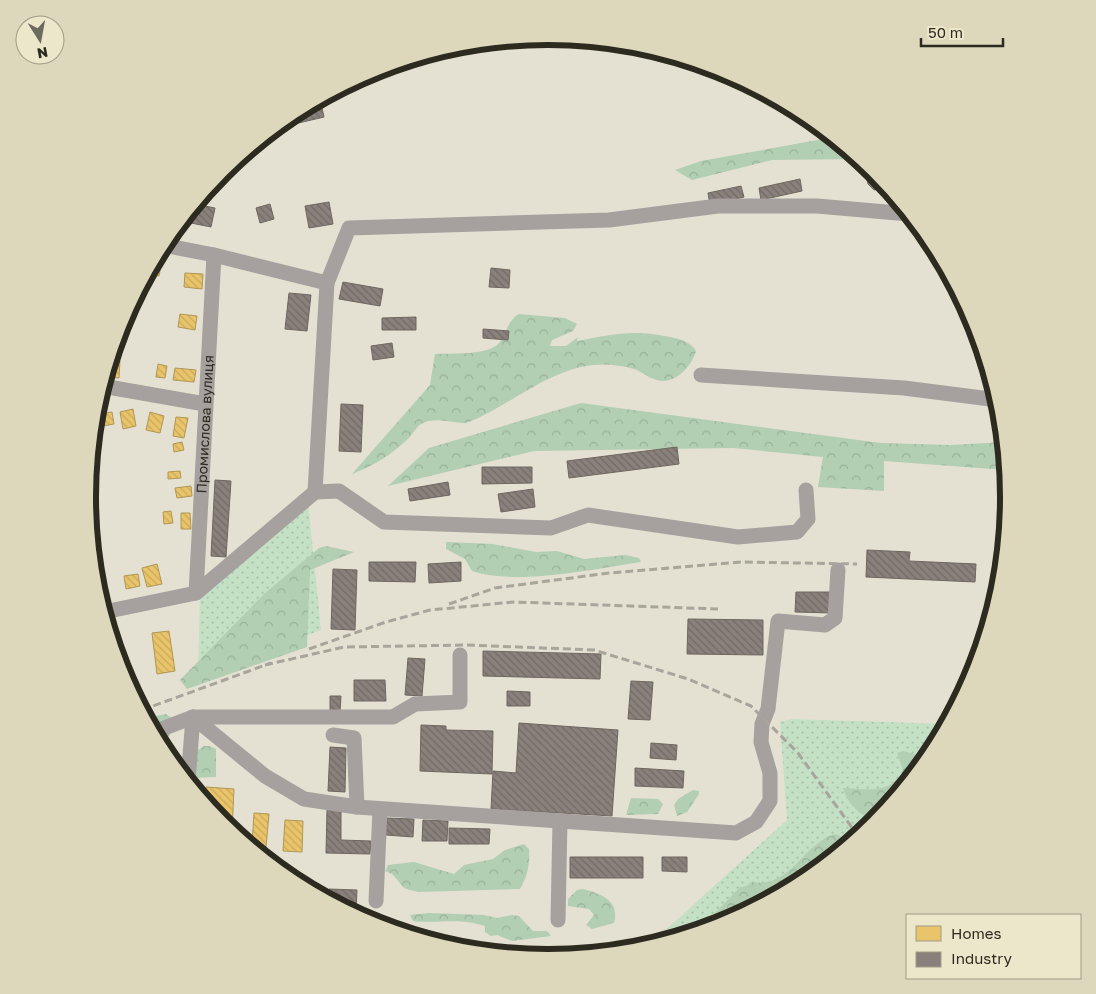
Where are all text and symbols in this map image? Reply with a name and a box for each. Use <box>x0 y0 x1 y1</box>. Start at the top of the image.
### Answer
north arrow <box>15 15 65 65</box>
scale bar <box>921 15 1004 47</box>
text: 50 m <box>928 23 963 41</box>
text: N <box>36 44 49 63</box>
street label: Промислова вулиця <box>192 355 217 494</box>
legend <box>906 914 1081 979</box>
text: Homes <box>951 924 1001 942</box>
text: Industry <box>951 949 1012 967</box>

